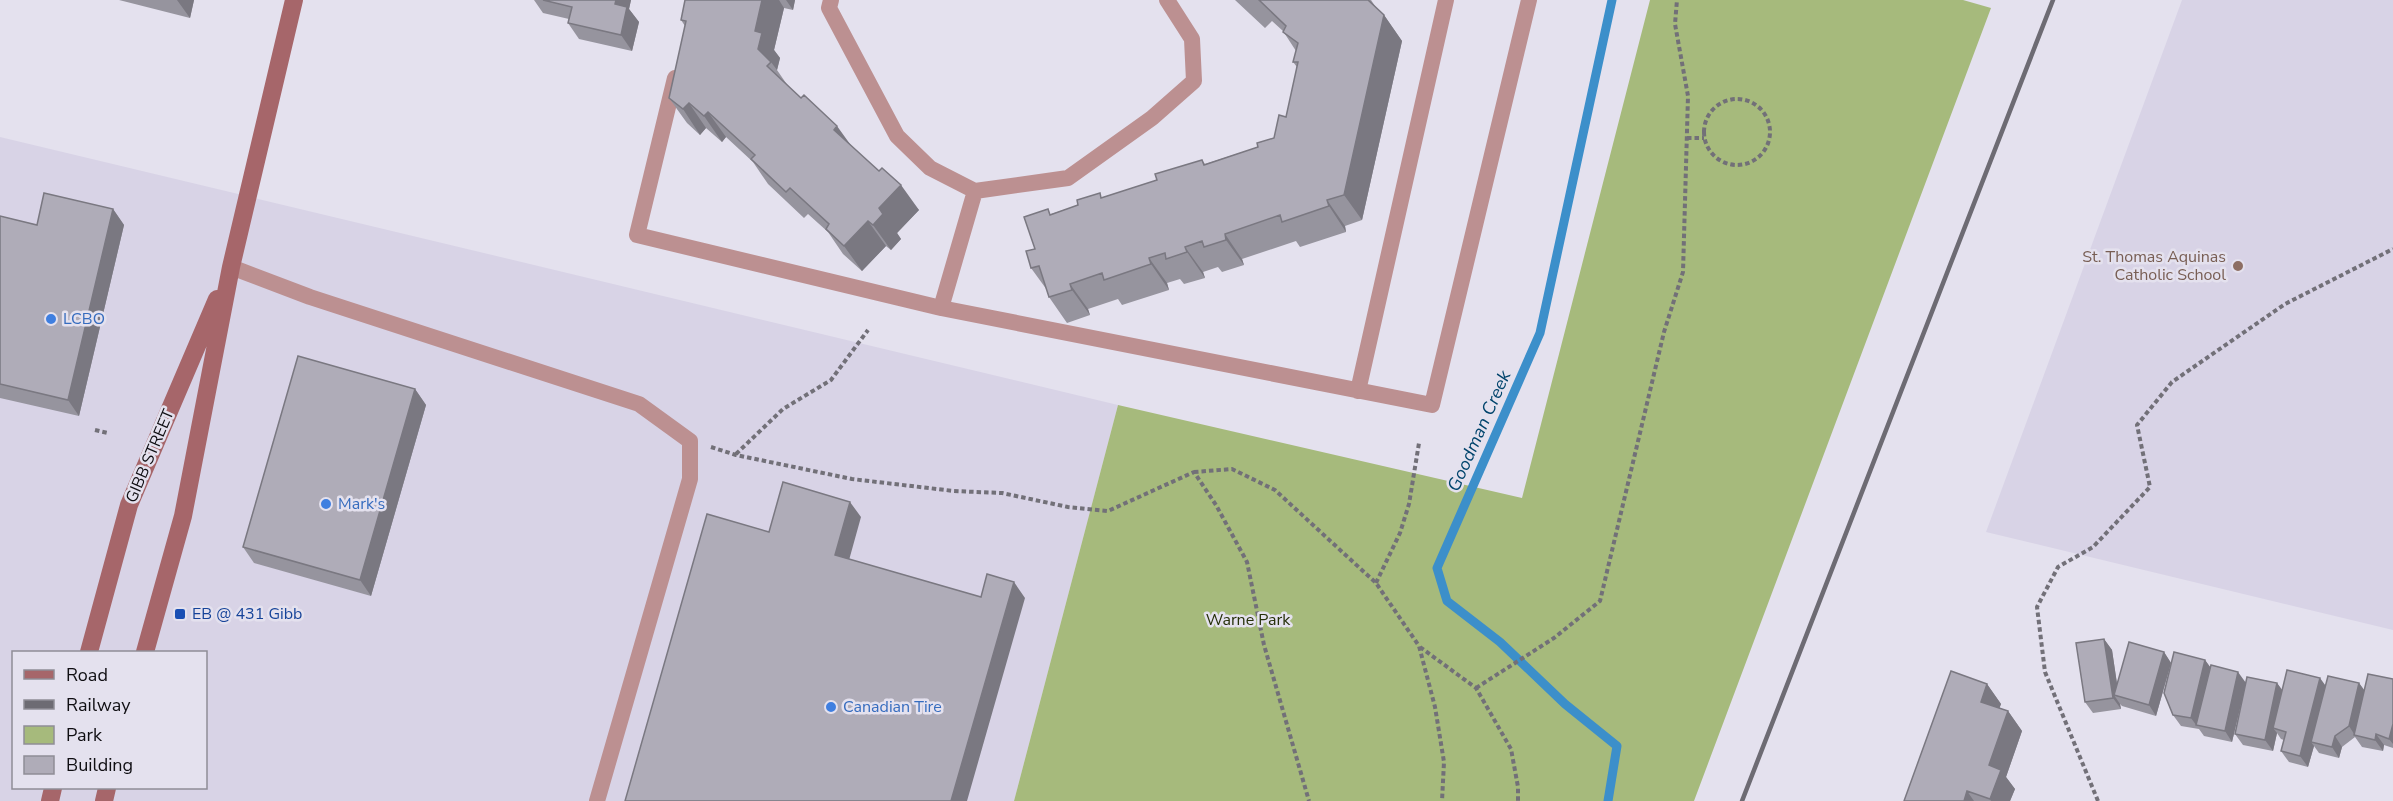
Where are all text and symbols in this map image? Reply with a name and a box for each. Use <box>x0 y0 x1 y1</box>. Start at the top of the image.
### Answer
place label: St. Thomas Aquinas Catholic School <box>2082 246 2226 286</box>
marker: St. Thomas Aquinas Catholic School <box>2231 259 2245 273</box>
place label: LCBO <box>63 308 105 330</box>
marker: LCBO <box>44 312 58 326</box>
water label: Goodman Creek <box>1442 366 1517 495</box>
street label: GIBB STREET <box>120 406 180 506</box>
place label: Mark's <box>338 493 385 515</box>
marker: Mark's <box>319 497 333 511</box>
place label: EB @ 431 Gibb <box>192 603 302 625</box>
marker: EB @ 431 Gibb <box>173 607 187 621</box>
park label: Warne Park <box>1206 609 1291 631</box>
legend <box>12 651 207 789</box>
text: Road <box>66 663 108 687</box>
text: Railway <box>66 693 131 717</box>
place label: Canadian Tire <box>843 696 942 718</box>
marker: Canadian Tire <box>824 700 838 714</box>
text: Park <box>66 723 103 747</box>
text: Building <box>66 753 133 777</box>

